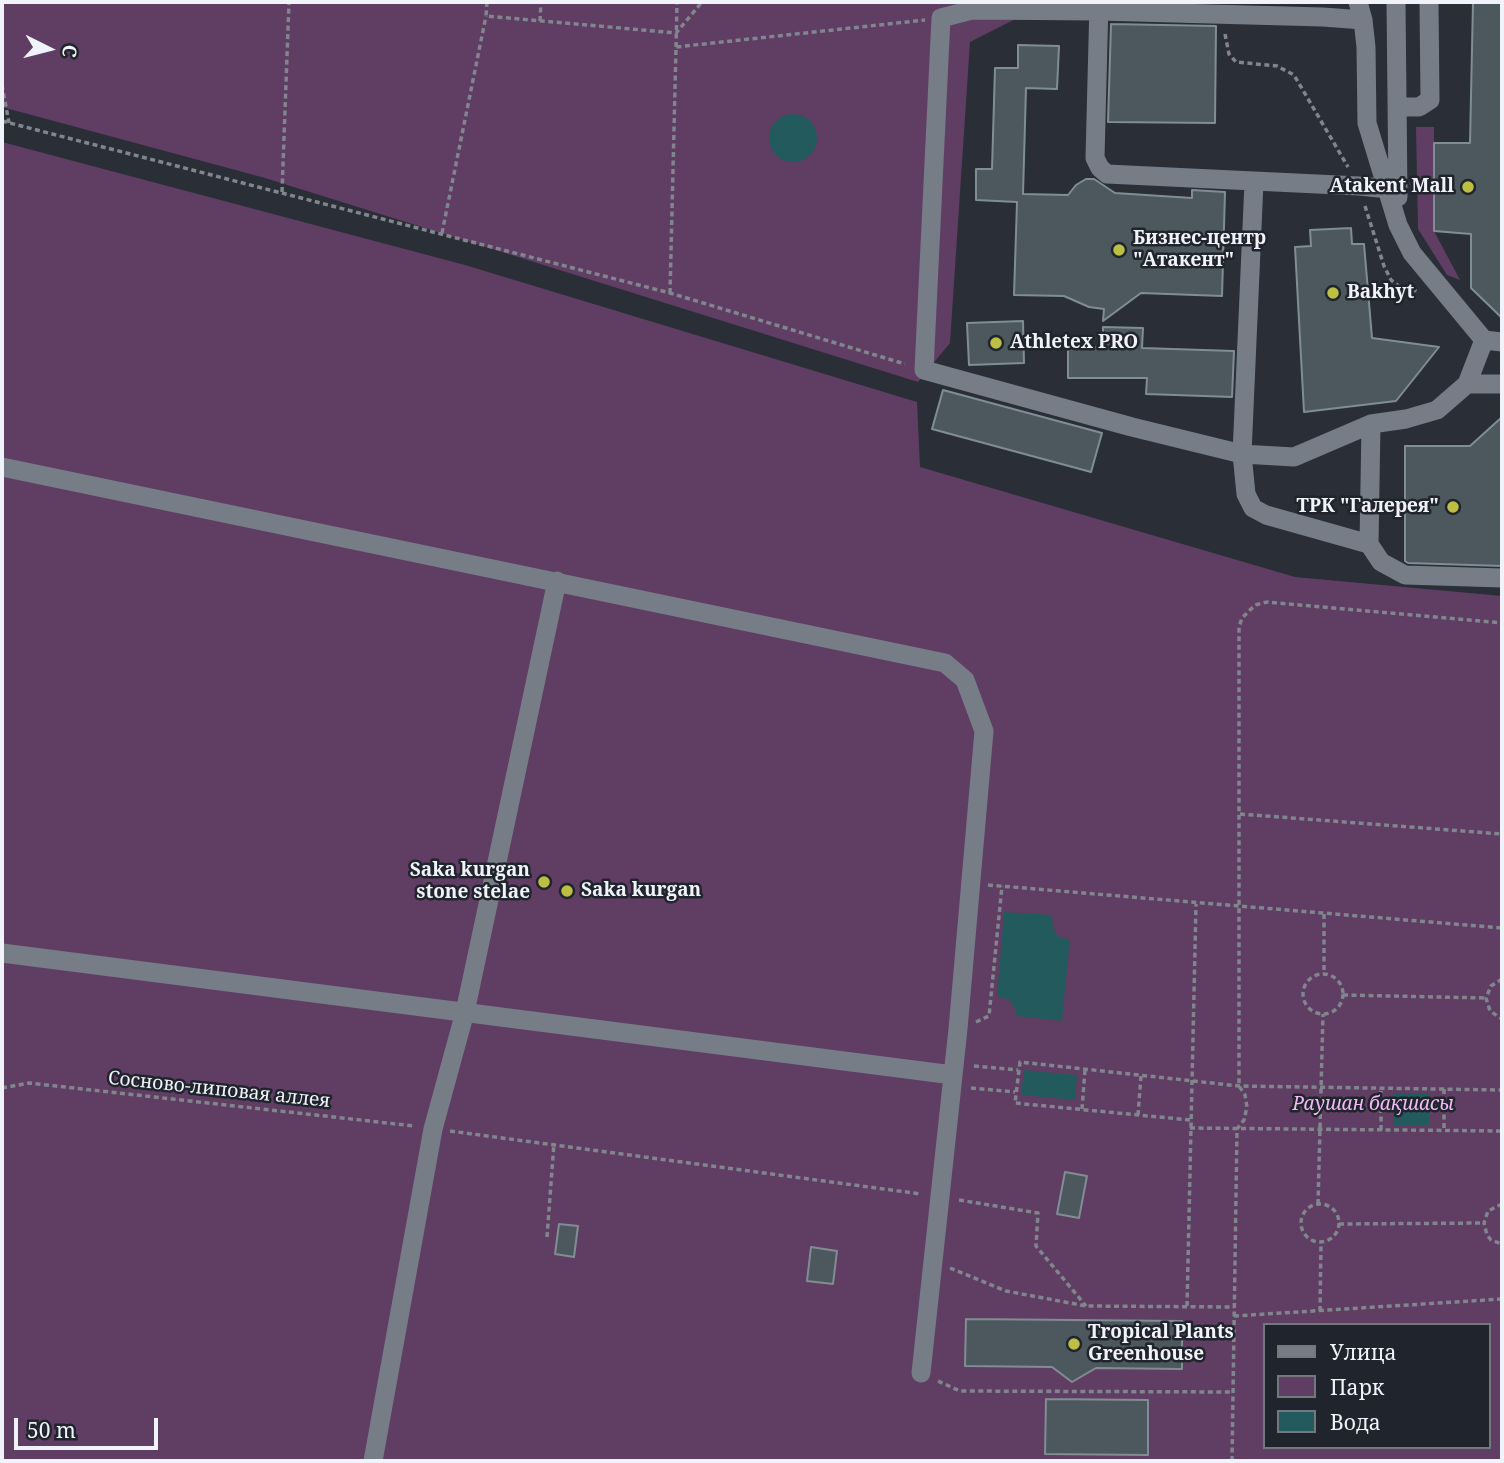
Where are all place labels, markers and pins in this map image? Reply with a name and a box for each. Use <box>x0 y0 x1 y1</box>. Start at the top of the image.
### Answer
place label: Atakent Mall <box>1330 176 1454 198</box>
marker: Atakent Mall <box>1460 179 1476 195</box>
place label: Бизнес-центр "Атакент" <box>1133 228 1266 272</box>
marker: Бизнес-центр "Атакент" <box>1111 242 1127 258</box>
place label: Bakhyt <box>1347 282 1414 304</box>
marker: Bakhyt <box>1325 285 1341 301</box>
place label: Athletex PRO <box>1010 332 1138 354</box>
marker: Athletex PRO <box>988 335 1004 351</box>
place label: ТРК "Галерея" <box>1296 496 1439 518</box>
marker: ТРК "Галерея" <box>1445 499 1461 515</box>
place label: Saka kurgan stone stelae <box>410 860 530 904</box>
marker: Saka kurgan stone stelae <box>536 874 552 890</box>
place label: Saka kurgan <box>581 880 701 902</box>
marker: Saka kurgan <box>559 883 575 899</box>
place label: Tropical Plants Greenhouse <box>1088 1322 1234 1366</box>
marker: Tropical Plants Greenhouse <box>1066 1336 1082 1352</box>

